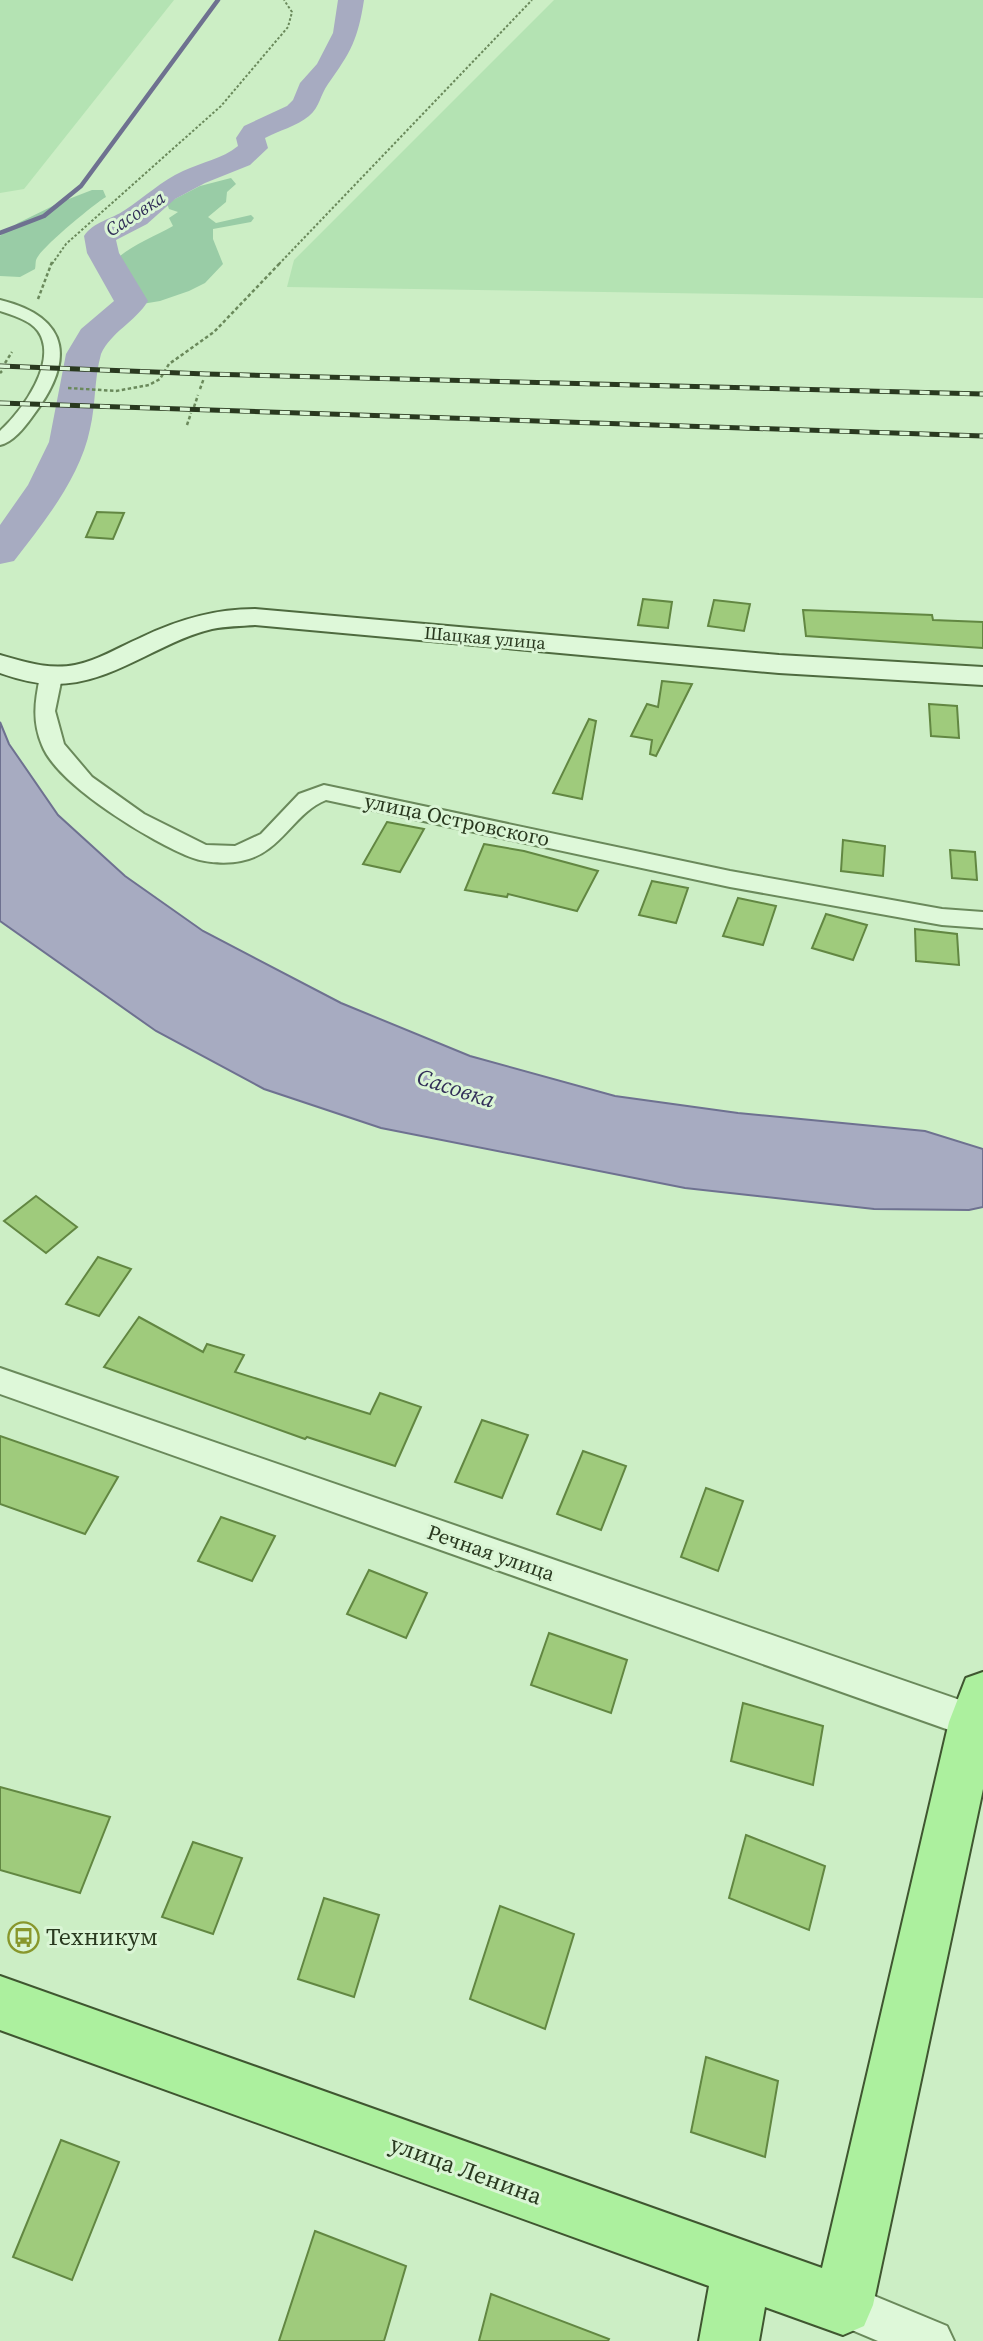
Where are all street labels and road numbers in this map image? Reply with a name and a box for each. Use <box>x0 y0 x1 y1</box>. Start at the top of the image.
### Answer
street label: Шацкая улица <box>423 620 548 655</box>
street label: улица Островского <box>362 786 552 853</box>
street label: Речная улица <box>423 1517 559 1588</box>
street label: улица Ленина <box>386 2127 548 2213</box>

